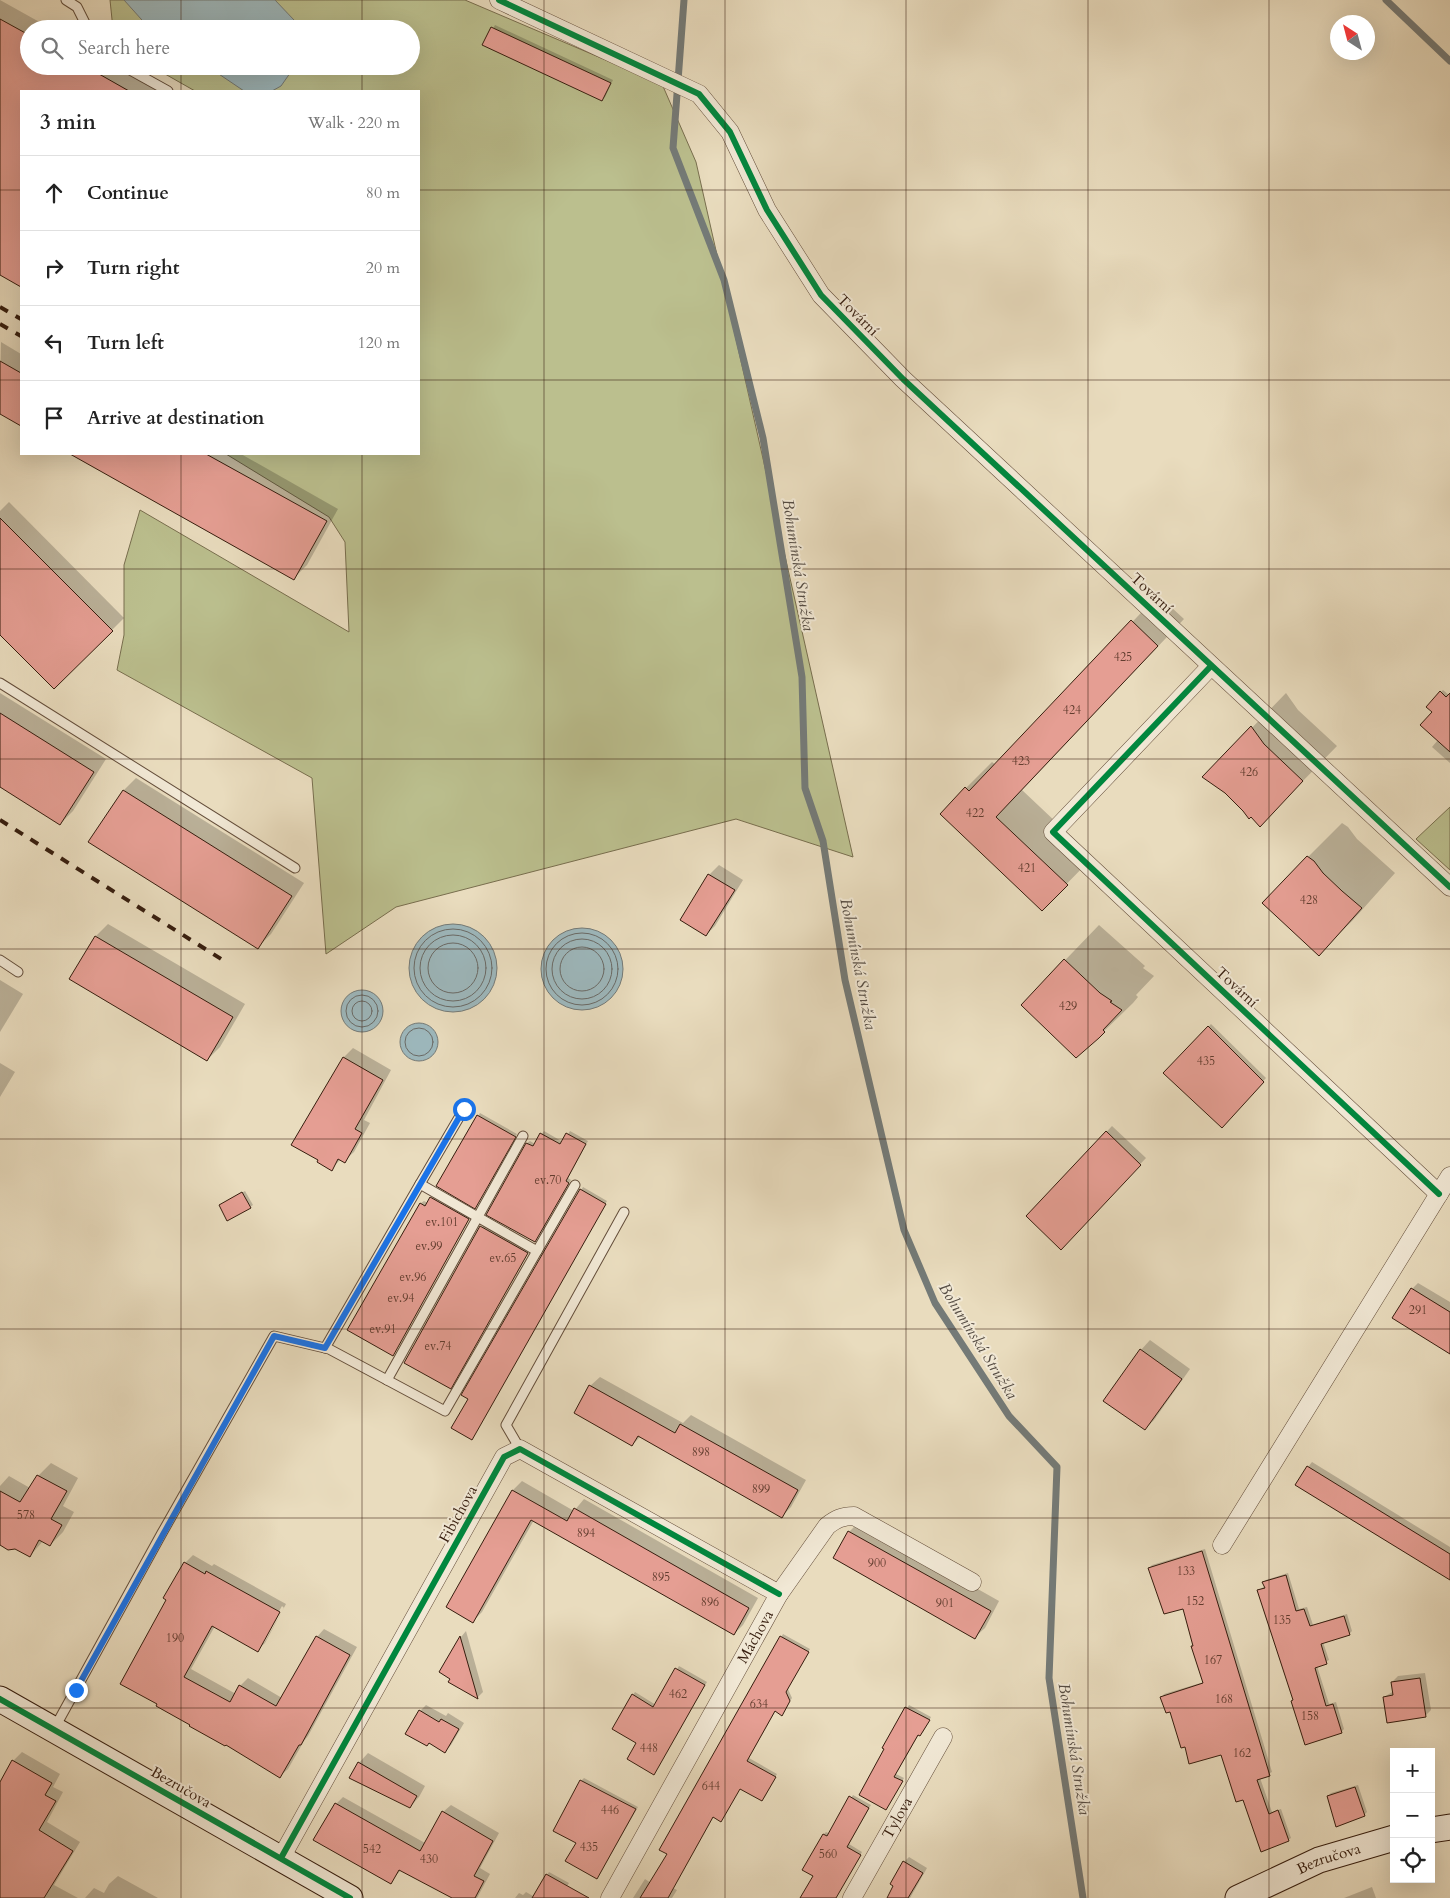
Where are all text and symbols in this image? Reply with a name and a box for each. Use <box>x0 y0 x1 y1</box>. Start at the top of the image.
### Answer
north arrow <box>1330 15 1375 60</box>
search box <box>20 20 420 75</box>
icon: search <box>38 34 66 62</box>
text: Search here <box>78 35 170 61</box>
text: 3 min <box>40 108 96 137</box>
text: Walk · 220 m <box>308 112 400 134</box>
icon: ahead <box>40 179 68 207</box>
text: Continue <box>87 180 169 206</box>
text: 80 m <box>366 182 400 204</box>
icon: right <box>40 254 68 282</box>
text: Turn right <box>87 255 179 281</box>
text: 20 m <box>366 257 400 279</box>
street label: Tovární <box>833 290 883 340</box>
icon: left <box>40 329 68 357</box>
text: Turn left <box>87 330 164 356</box>
text: 120 m <box>358 332 400 354</box>
icon: arrive <box>40 404 68 432</box>
text: Arrive at destination <box>87 405 264 431</box>
water label: Bohumínská Stružka <box>777 497 819 633</box>
street label: Tovární <box>1126 568 1178 618</box>
house number: 425 <box>1114 649 1132 665</box>
house number: 424 <box>1063 702 1081 718</box>
house number: 423 <box>1012 753 1030 769</box>
house number: 426 <box>1240 764 1258 780</box>
house number: 422 <box>966 805 984 821</box>
house number: 421 <box>1018 860 1036 876</box>
house number: 428 <box>1300 892 1318 908</box>
water label: Bohumínská Stružka <box>834 896 882 1032</box>
street label: Tovární <box>1211 962 1263 1012</box>
house number: 429 <box>1059 998 1077 1014</box>
house number: 435 <box>1197 1053 1215 1069</box>
route start <box>453 1098 476 1121</box>
house number: ev.70 <box>535 1172 561 1188</box>
house number: ev.101 <box>425 1214 459 1230</box>
house number: ev.99 <box>416 1238 442 1254</box>
house number: ev.65 <box>490 1250 516 1266</box>
house number: ev.96 <box>400 1269 426 1285</box>
water label: Bohumínská Stružka <box>933 1279 1023 1403</box>
house number: ev.94 <box>388 1290 414 1306</box>
house number: 291 <box>1409 1302 1427 1318</box>
house number: ev.91 <box>370 1321 396 1337</box>
house number: ev.74 <box>425 1338 451 1354</box>
house number: 898 <box>692 1444 710 1460</box>
street label: Fibichova <box>434 1481 482 1546</box>
house number: 899 <box>752 1481 770 1497</box>
house number: 578 <box>17 1507 35 1523</box>
house number: 894 <box>577 1525 595 1541</box>
house number: 900 <box>868 1555 886 1571</box>
house number: 133 <box>1177 1563 1195 1579</box>
house number: 895 <box>652 1569 670 1585</box>
house number: 152 <box>1186 1593 1204 1609</box>
house number: 896 <box>701 1594 719 1610</box>
house number: 901 <box>936 1595 954 1611</box>
street label: Máchova <box>732 1606 778 1667</box>
house number: 135 <box>1273 1612 1291 1628</box>
house number: 190 <box>166 1630 184 1646</box>
house number: 167 <box>1204 1652 1222 1668</box>
route end <box>65 1679 88 1702</box>
water label: Bohumínská Stružka <box>1053 1681 1095 1817</box>
house number: 462 <box>669 1686 687 1702</box>
house number: 168 <box>1215 1691 1233 1707</box>
house number: 634 <box>750 1696 768 1712</box>
house number: 158 <box>1301 1708 1319 1724</box>
house number: 448 <box>640 1740 658 1756</box>
house number: 162 <box>1233 1745 1251 1761</box>
map controls <box>1390 1748 1435 1883</box>
button: + <box>1390 1748 1435 1793</box>
street label: Bezručova <box>147 1762 215 1813</box>
house number: 644 <box>702 1778 720 1794</box>
street label: Tylova <box>878 1793 917 1842</box>
button: − <box>1390 1793 1435 1838</box>
house number: 446 <box>601 1802 619 1818</box>
street label: Bezručova <box>1293 1838 1363 1879</box>
button: locate <box>1390 1838 1435 1883</box>
house number: 435 <box>580 1839 598 1855</box>
house number: 542 <box>363 1841 381 1857</box>
house number: 560 <box>819 1846 837 1862</box>
house number: 430 <box>420 1851 438 1867</box>

